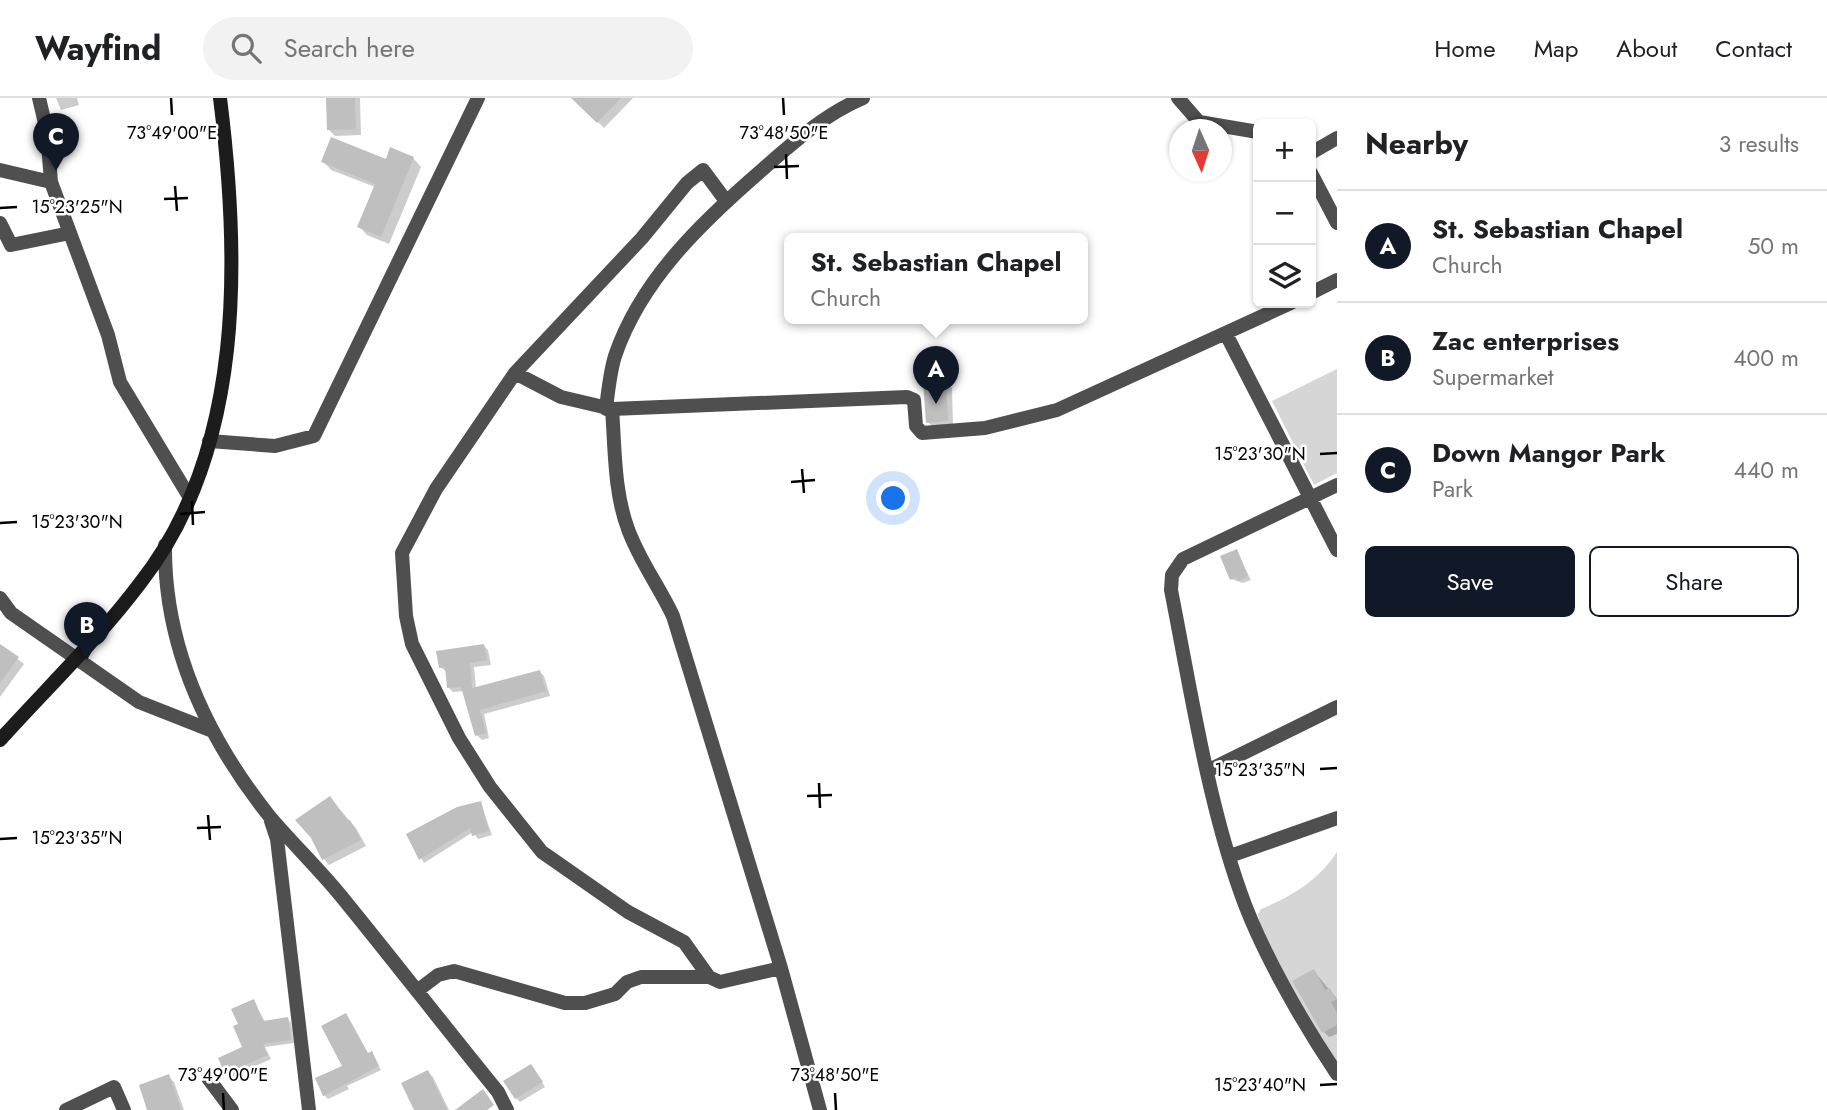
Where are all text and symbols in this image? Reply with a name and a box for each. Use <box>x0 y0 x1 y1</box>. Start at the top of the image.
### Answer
search box <box>203 17 693 80</box>
text: Wayfind <box>35 25 161 72</box>
icon: search <box>227 29 265 67</box>
text: Search here <box>283 29 415 67</box>
text: Home <box>1434 31 1496 66</box>
text: Map <box>1534 31 1578 66</box>
text: About <box>1616 31 1677 66</box>
text: Contact <box>1715 31 1792 66</box>
pin: C <box>33 113 79 171</box>
north arrow <box>1169 119 1232 182</box>
map controls <box>1253 119 1316 308</box>
button: + <box>1253 119 1316 182</box>
text: 73°49'00"E <box>127 120 217 146</box>
text: 73°48'50"E <box>740 120 828 146</box>
text: Nearby <box>1365 122 1468 165</box>
text: 3 results <box>1719 127 1799 161</box>
button: − <box>1253 182 1316 245</box>
text: 15°23'25"N <box>31 194 123 220</box>
text: St. Sebastian Chapel <box>1432 210 1683 248</box>
text: A <box>1380 229 1396 263</box>
text: 50 m <box>1747 229 1799 263</box>
popup <box>784 233 1088 324</box>
text: St. Sebastian Chapel <box>811 243 1061 281</box>
button: layers <box>1253 245 1316 308</box>
text: Church <box>1432 248 1503 282</box>
text: Church <box>811 281 881 315</box>
text: Zac enterprises <box>1432 322 1619 360</box>
text: B <box>1380 341 1396 375</box>
text: 400 m <box>1733 341 1799 375</box>
pin: A <box>913 346 959 404</box>
text: Supermarket <box>1432 360 1554 394</box>
text: Down Mangor Park <box>1432 434 1665 472</box>
text: 15°23'30"N <box>1214 441 1306 467</box>
text: C <box>1380 453 1396 487</box>
text: 440 m <box>1734 453 1799 487</box>
text: Park <box>1432 472 1473 506</box>
your location <box>876 481 910 515</box>
text: 15°23'30"N <box>31 509 123 535</box>
button: Save <box>1365 546 1575 617</box>
button: Share <box>1589 546 1799 617</box>
pin: B <box>64 602 110 660</box>
text: 15°23'35"N <box>1215 757 1305 783</box>
text: 15°23'35"N <box>32 825 122 851</box>
text: 73°49'00"E <box>178 1062 268 1088</box>
text: 73°48'50"E <box>791 1062 879 1088</box>
text: 15°23'40"N <box>1214 1072 1306 1098</box>

